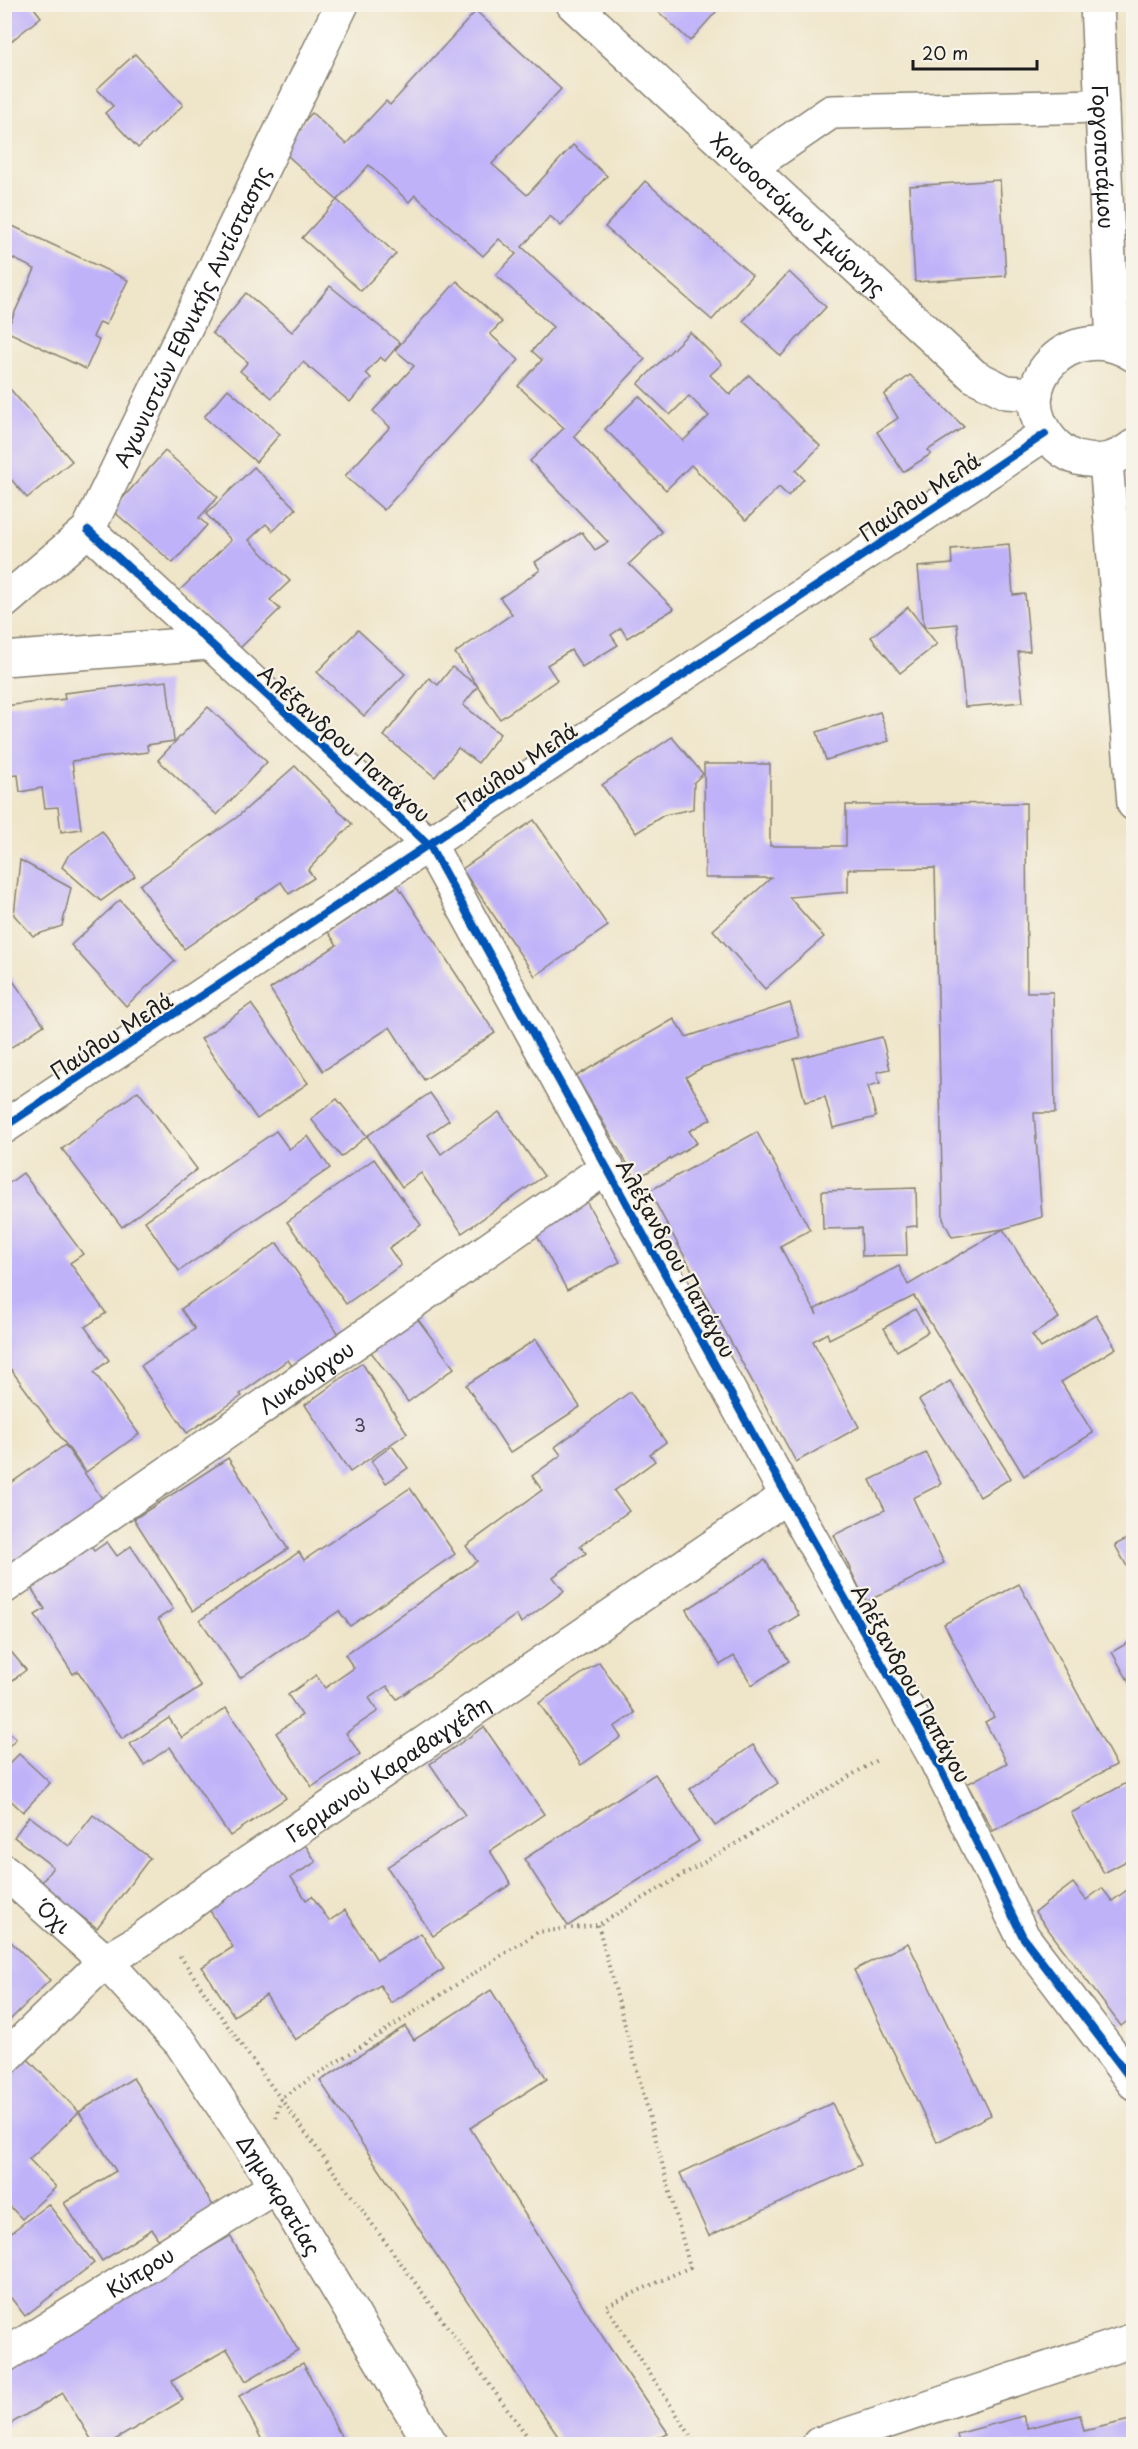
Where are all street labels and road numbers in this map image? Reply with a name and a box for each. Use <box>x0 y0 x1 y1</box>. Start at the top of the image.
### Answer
street label: Γοργοποτάμου <box>1085 84 1124 230</box>
street label: Χρυσοστόμου Σμύρνης <box>704 124 894 303</box>
street label: Αγωνιστών Εθνικής Αντίστασης <box>105 160 278 472</box>
street label: Παύλου Μελά <box>852 443 986 548</box>
street label: Αλέξανδρου Παπάγου <box>252 657 438 829</box>
street label: Παύλου Μελά <box>449 713 583 818</box>
street label: Παύλου Μελά <box>43 983 179 1087</box>
street label: Αλέξανδρου Παπάγου <box>609 1153 745 1363</box>
street label: Λυκούργου <box>252 1332 360 1421</box>
street label: Αλέξανδρου Παπάγου <box>844 1578 980 1788</box>
street label: Γερμανού Καραβαγγέλη <box>279 1687 496 1849</box>
street label: Όχι <box>29 1891 80 1941</box>
street label: Δημοκρατίας <box>230 2128 330 2261</box>
street label: Κύπρου <box>99 2238 180 2305</box>

